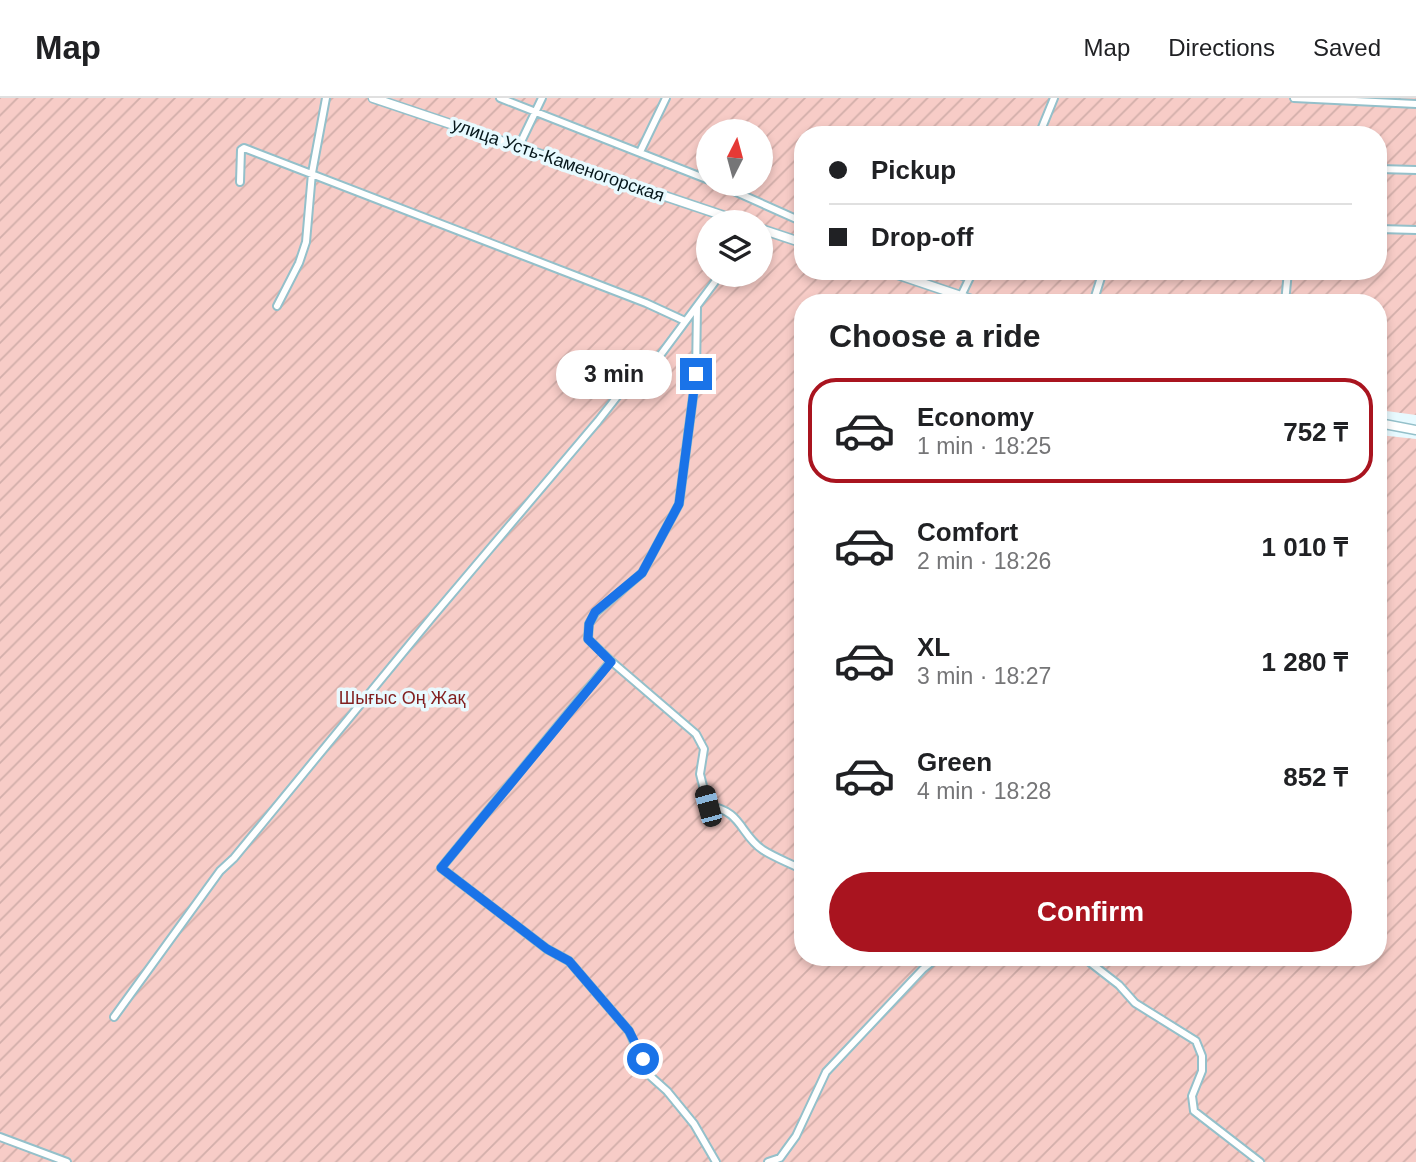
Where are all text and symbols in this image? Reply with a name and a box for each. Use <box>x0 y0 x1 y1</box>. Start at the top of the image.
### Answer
text: Map <box>35 29 101 66</box>
text: Map <box>1084 34 1130 61</box>
text: Directions <box>1168 34 1275 61</box>
text: Saved <box>1313 34 1381 61</box>
street label: улица Усть-Каменогорская <box>449 114 667 206</box>
north arrow <box>696 119 774 196</box>
map controls <box>696 119 773 287</box>
text: Pickup <box>871 155 956 185</box>
button: layers <box>696 210 773 287</box>
text: Drop-off <box>871 222 974 252</box>
text: Choose a ride <box>829 318 1041 354</box>
callout: 3 min <box>556 350 672 398</box>
route end <box>680 358 712 390</box>
text: 3 min <box>584 361 644 387</box>
icon: car <box>833 399 896 462</box>
text: Economy <box>917 402 1034 432</box>
text: 752 ₸ <box>1283 417 1348 447</box>
text: 1 min · 18:25 <box>917 433 1051 459</box>
icon: car <box>833 514 896 577</box>
text: Comfort <box>917 517 1018 547</box>
text: 1 010 ₸ <box>1262 532 1348 562</box>
text: 2 min · 18:26 <box>917 548 1051 574</box>
icon: car <box>833 629 896 692</box>
text: XL <box>917 632 950 662</box>
text: 1 280 ₸ <box>1262 647 1348 677</box>
text: 3 min · 18:27 <box>917 663 1051 689</box>
park label: Шығыс Оң Жақ <box>339 688 465 708</box>
icon: car <box>833 744 896 807</box>
text: Green <box>917 747 992 777</box>
text: 852 ₸ <box>1283 762 1348 792</box>
text: 4 min · 18:28 <box>917 778 1051 804</box>
car <box>693 783 724 829</box>
button: Confirm <box>829 872 1352 952</box>
route start <box>627 1043 659 1075</box>

